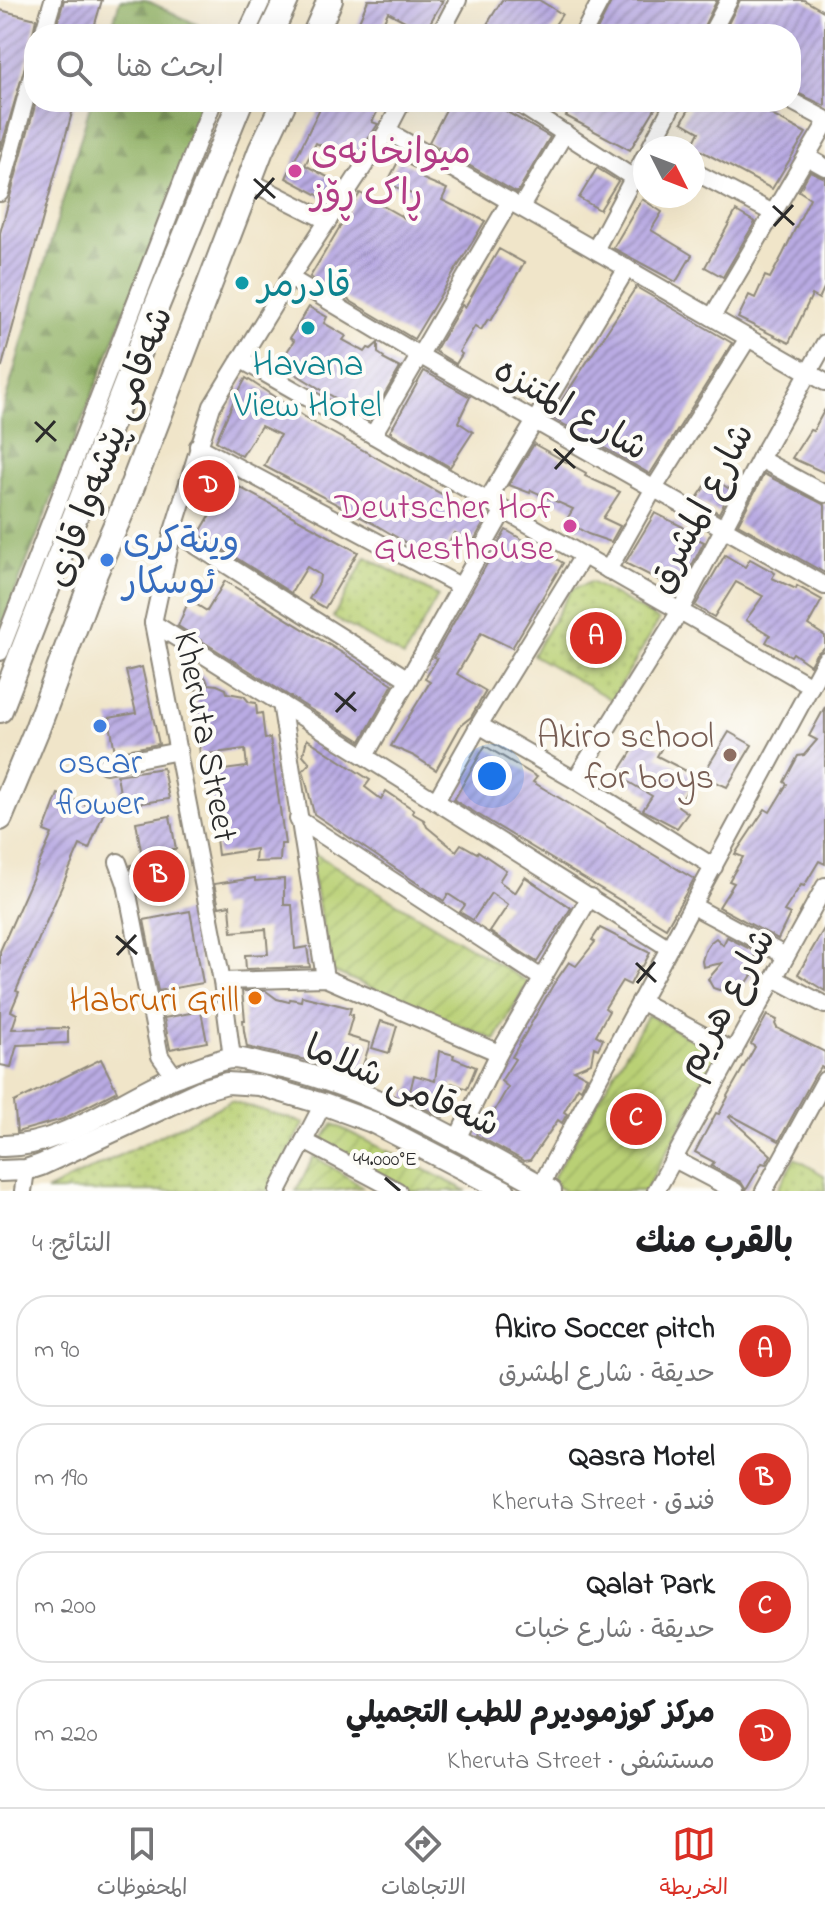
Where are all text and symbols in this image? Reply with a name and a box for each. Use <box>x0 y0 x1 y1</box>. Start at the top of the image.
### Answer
search box <box>24 24 801 112</box>
icon: search <box>52 46 96 90</box>
text: ابحث هنا <box>116 47 224 91</box>
place label: میوانخانەی ڕاک ڕۆز <box>308 128 471 222</box>
north arrow <box>633 136 705 208</box>
marker: میوانخانەی ڕاک ڕۆز <box>286 162 304 180</box>
place label: قادرمر <box>255 261 351 314</box>
marker: قادرمر <box>233 274 251 292</box>
street label: شەقامی پێشەوا قازی <box>33 299 189 596</box>
marker: Havana View Hotel <box>299 319 317 337</box>
place label: Havana View Hotel <box>233 340 382 434</box>
street label: شارع المتنزه <box>483 345 657 476</box>
street label: شارع المشرق <box>636 414 770 604</box>
pin: D <box>183 456 235 516</box>
place label: Deutscher Hof Guesthouse <box>334 483 555 577</box>
place label: وينةكرى ئوسكار <box>120 517 239 611</box>
marker: Deutscher Hof Guesthouse <box>561 517 579 535</box>
marker: وينةكرى ئوسكار <box>98 551 116 569</box>
pin: A <box>570 608 622 668</box>
street label: Kheruta Street <box>157 627 250 847</box>
place label: Akiro school for boys <box>537 712 714 806</box>
marker: oscar flower <box>91 717 109 735</box>
place label: oscar flower <box>56 738 145 832</box>
marker: Akiro school for boys <box>721 746 739 764</box>
your location <box>472 756 512 796</box>
pin: B <box>133 846 185 906</box>
street label: شارع هريم <box>665 919 791 1089</box>
place label: Habruri Grill <box>69 976 239 1029</box>
marker: Habruri Grill <box>246 989 264 1007</box>
street label: شەقامی شلاما <box>295 1023 507 1153</box>
pin: C <box>610 1089 662 1149</box>
text: 44.000°E <box>353 1146 417 1175</box>
text: بالقرب منك <box>635 1219 793 1269</box>
text: النتائج: 4 <box>32 1226 111 1264</box>
text: Akiro Soccer pitch <box>494 1308 715 1352</box>
text: 90 m <box>34 1332 80 1370</box>
text: A <box>757 1332 773 1370</box>
text: حديقة · شارع المشرق <box>498 1356 715 1394</box>
text: Qasra Motel <box>569 1436 715 1480</box>
text: 190 m <box>34 1460 88 1498</box>
text: B <box>756 1460 774 1498</box>
text: فندق · Kheruta Street <box>492 1484 715 1522</box>
text: Qalat Park <box>586 1564 715 1608</box>
text: 200 m <box>34 1588 96 1626</box>
text: C <box>758 1588 772 1626</box>
text: حديقة · شارع خبات <box>514 1612 715 1650</box>
text: مركز كوزموديرم للطب التجميلي <box>346 1693 715 1737</box>
text: 220 m <box>34 1716 98 1754</box>
text: D <box>755 1716 775 1754</box>
text: مستشفى · Kheruta Street <box>447 1743 715 1781</box>
tab: المحفوظات <box>97 1822 187 1906</box>
tab: الاتجاهات <box>381 1822 466 1906</box>
tab: الخريطة <box>660 1822 728 1906</box>

